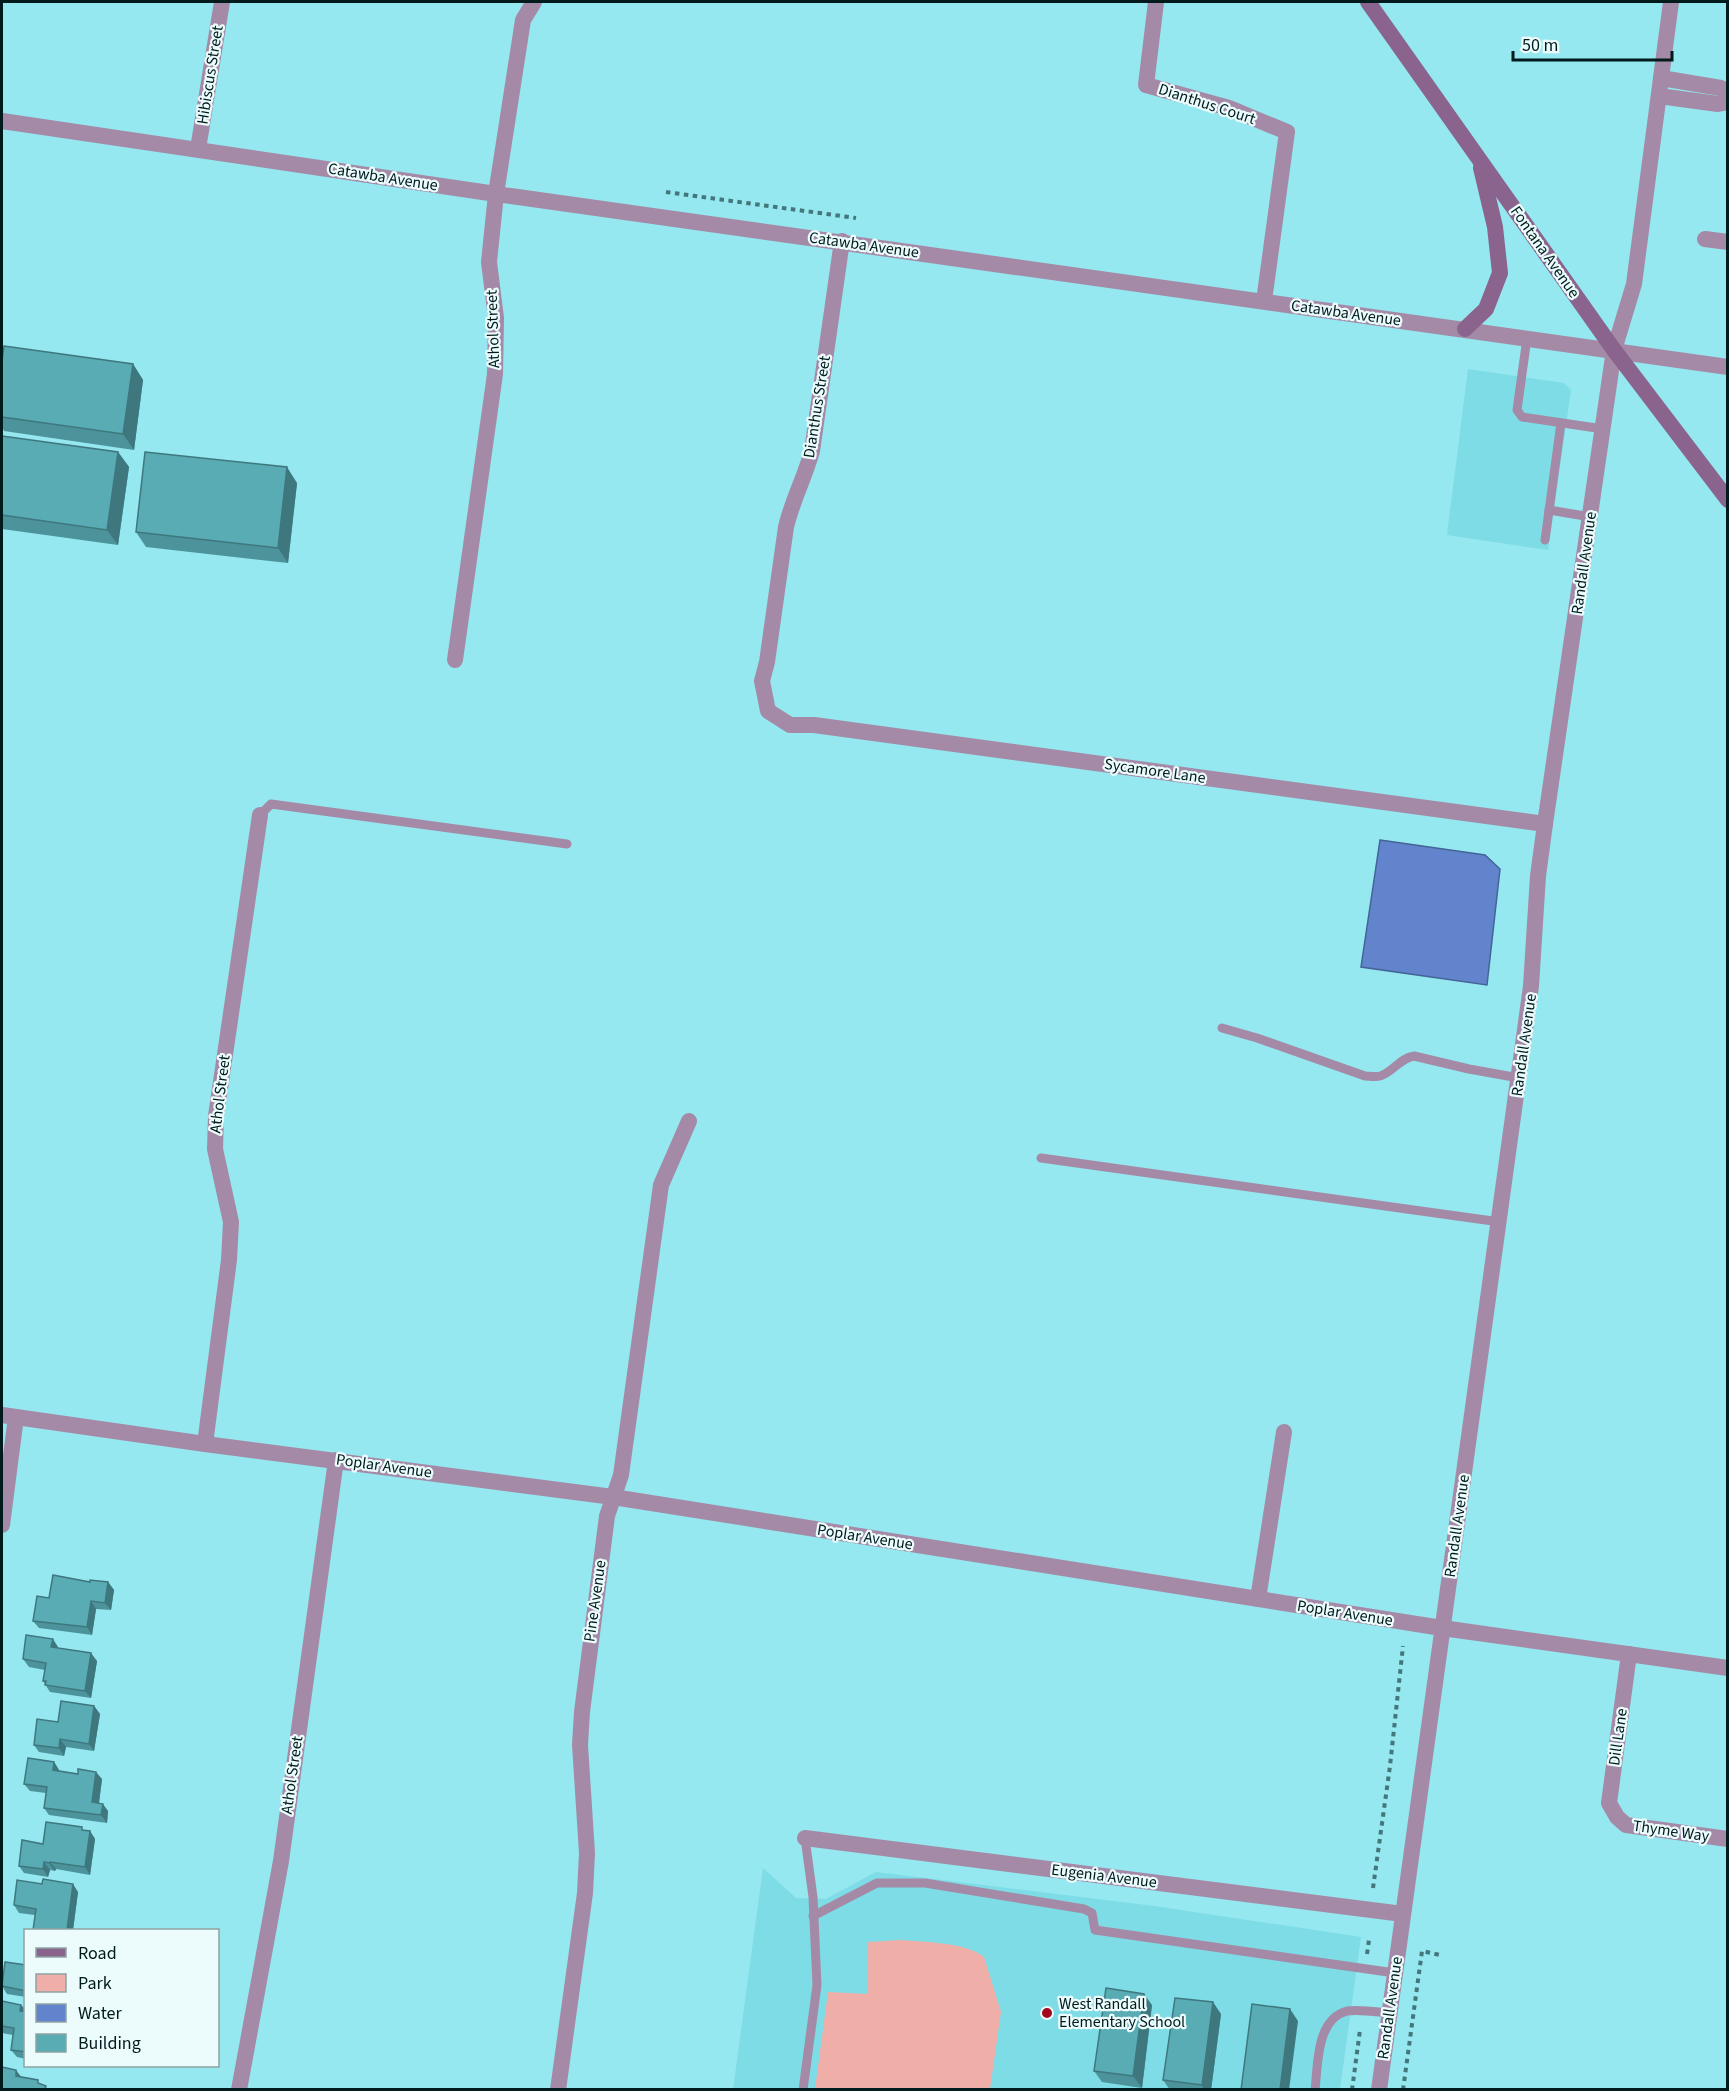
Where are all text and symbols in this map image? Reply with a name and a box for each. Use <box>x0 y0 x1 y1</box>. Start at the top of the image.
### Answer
street label: Hibiscus Street <box>191 23 229 126</box>
scale bar <box>1513 24 1672 62</box>
text: 50 m <box>1522 33 1558 58</box>
street label: Dianthus Court <box>1156 78 1259 130</box>
street label: Catawba Avenue <box>327 157 440 197</box>
street label: Fontana Avenue <box>1505 202 1585 302</box>
street label: Catawba Avenue <box>808 226 920 264</box>
street label: Athol Street <box>481 289 505 369</box>
street label: Catawba Avenue <box>1290 294 1402 332</box>
street label: Dianthus Street <box>798 354 836 460</box>
street label: Randall Avenue <box>1566 510 1602 616</box>
street label: Sycamore Lane <box>1103 753 1207 789</box>
street label: Randall Avenue <box>1506 992 1542 1098</box>
street label: Athol Street <box>204 1053 236 1134</box>
street label: Poplar Avenue <box>335 1448 433 1484</box>
street label: Randall Avenue <box>1439 1473 1475 1579</box>
street label: Poplar Avenue <box>816 1519 914 1555</box>
street label: Pine Avenue <box>578 1559 612 1643</box>
street label: Poplar Avenue <box>1296 1595 1394 1631</box>
street label: Dill Lane <box>1603 1707 1633 1767</box>
street label: Athol Street <box>276 1734 308 1815</box>
street label: Thyme Way <box>1631 1815 1711 1847</box>
street label: Eugenia Avenue <box>1050 1859 1158 1893</box>
legend <box>24 1929 219 2067</box>
text: Road <box>78 1941 117 1966</box>
street label: Randall Avenue <box>1372 1955 1408 2061</box>
text: Park <box>78 1971 112 1996</box>
place label: West Randall Elementary School <box>1059 1993 1185 2033</box>
text: Water <box>78 2001 122 2026</box>
marker: West Randall Elementary School <box>1040 2006 1054 2020</box>
text: Building <box>78 2031 141 2056</box>

